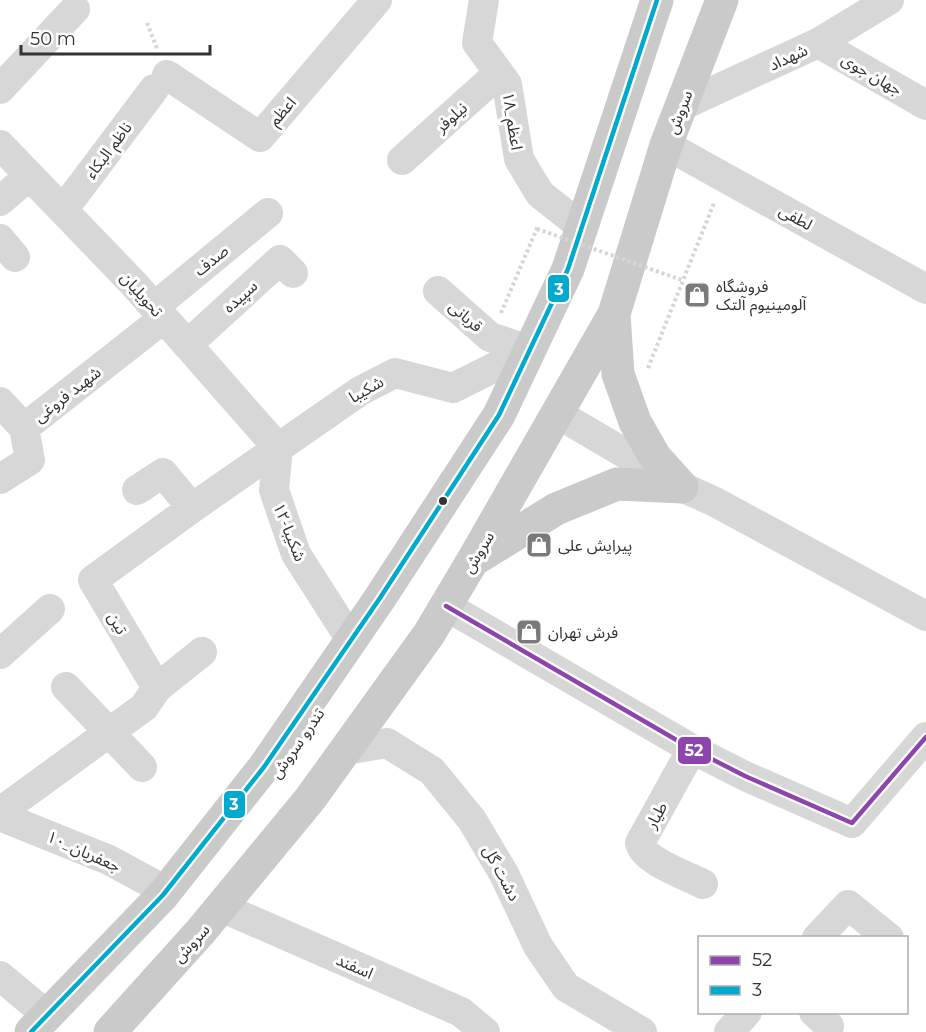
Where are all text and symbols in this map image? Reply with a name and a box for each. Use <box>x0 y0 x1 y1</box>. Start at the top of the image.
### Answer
scale bar <box>21 18 210 56</box>
text: 50 m <box>30 28 76 50</box>
street label: شهداد <box>766 40 811 75</box>
street label: جهان جوی <box>838 50 905 99</box>
street label: سروش <box>662 88 696 137</box>
street label: ۱۸_اعظم <box>496 91 526 152</box>
street label: اعظم <box>265 93 302 132</box>
street label: نیلوفر <box>431 98 471 137</box>
street label: ناظم البکاء <box>81 118 138 184</box>
street label: لطفی <box>776 201 816 234</box>
street label: صدف <box>190 241 232 280</box>
street label: تحویلیان <box>117 268 167 321</box>
line badge: 3 <box>547 274 570 303</box>
street label: سپیده <box>219 276 262 317</box>
place label: فروشگاه آلومینیوم آلتک <box>716 277 808 317</box>
text: 3 <box>553 280 564 299</box>
shop icon: فروشگاه آلومینیوم آلتک <box>682 280 712 310</box>
street label: قربانی <box>445 297 486 336</box>
street label: شهید فروغی <box>30 362 105 426</box>
street label: شکیبا <box>346 372 387 407</box>
unlabelled marker <box>437 495 449 507</box>
street label: ۱۲-شکیبا <box>269 500 310 564</box>
street label: سروش <box>459 528 498 577</box>
shop icon: پیرایش علی <box>524 530 554 560</box>
place label: پیرایش علی <box>558 536 632 556</box>
street label: تین <box>104 609 132 638</box>
shop icon: فرش تهران <box>514 617 544 647</box>
place label: فرش تهران <box>548 623 618 642</box>
street label: تندرو سروش <box>266 704 329 782</box>
line badge: 52 <box>677 736 712 765</box>
text: 52 <box>685 741 703 760</box>
line badge: 3 <box>223 790 246 819</box>
text: 3 <box>228 795 239 814</box>
street label: طیار <box>641 799 671 833</box>
street label: ۱۰_جعفریان <box>44 827 123 876</box>
street label: دشت گل <box>479 842 524 904</box>
street label: سروش <box>169 920 214 967</box>
legend <box>698 936 908 1014</box>
text: 52 <box>752 949 772 971</box>
street label: اسفند <box>333 950 376 983</box>
text: 3 <box>752 979 762 1001</box>

